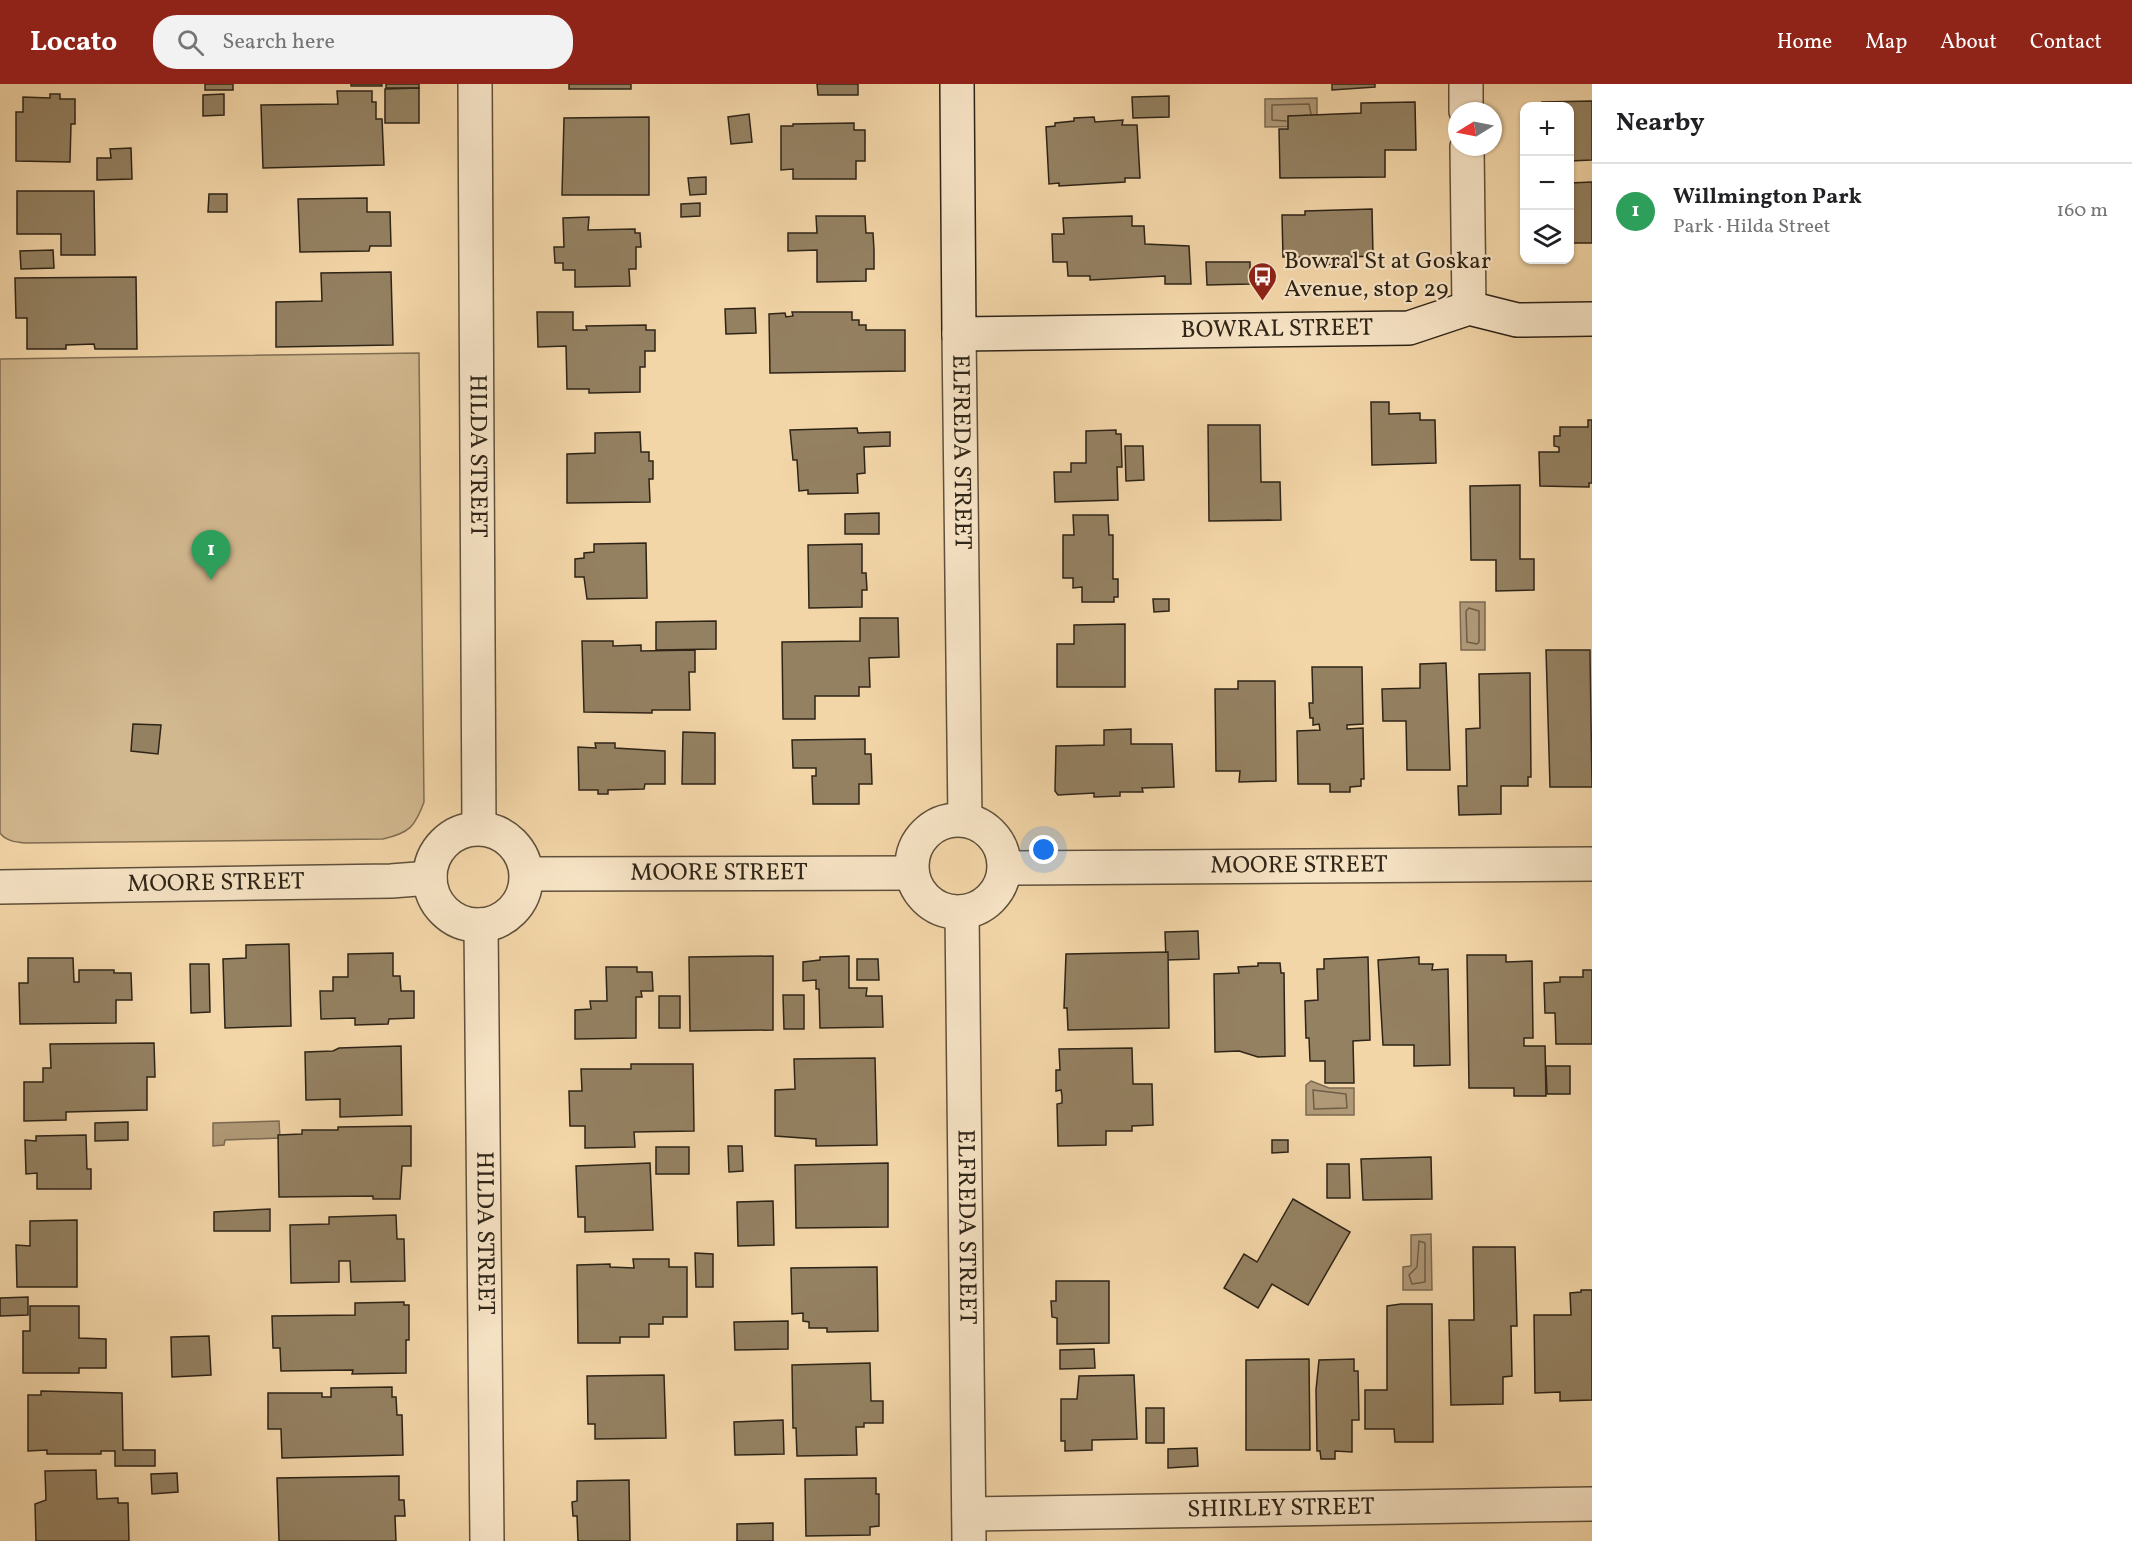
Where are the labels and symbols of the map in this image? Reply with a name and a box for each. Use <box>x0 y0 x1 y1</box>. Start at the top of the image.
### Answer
north arrow <box>1448 102 1502 156</box>
place label: Bowral St at Goskar Avenue, stop 29 <box>1284 245 1491 307</box>
bus stop icon: Bowral St at Goskar Avenue, stop 29 <box>1247 260 1279 302</box>
street label: BOWRAL STREET <box>1181 311 1373 348</box>
street label: ELFREDA STREET <box>942 354 979 550</box>
street label: HILDA STREET <box>460 374 494 538</box>
pin: 1 <box>192 530 230 580</box>
your location <box>1029 835 1058 864</box>
street label: MOORE STREET <box>1210 848 1388 884</box>
street label: MOORE STREET <box>630 856 808 891</box>
street label: MOORE STREET <box>127 865 305 902</box>
street label: ELFREDA STREET <box>947 1129 984 1325</box>
street label: HILDA STREET <box>466 1151 502 1315</box>
street label: SHIRLEY STREET <box>1187 1490 1375 1527</box>

